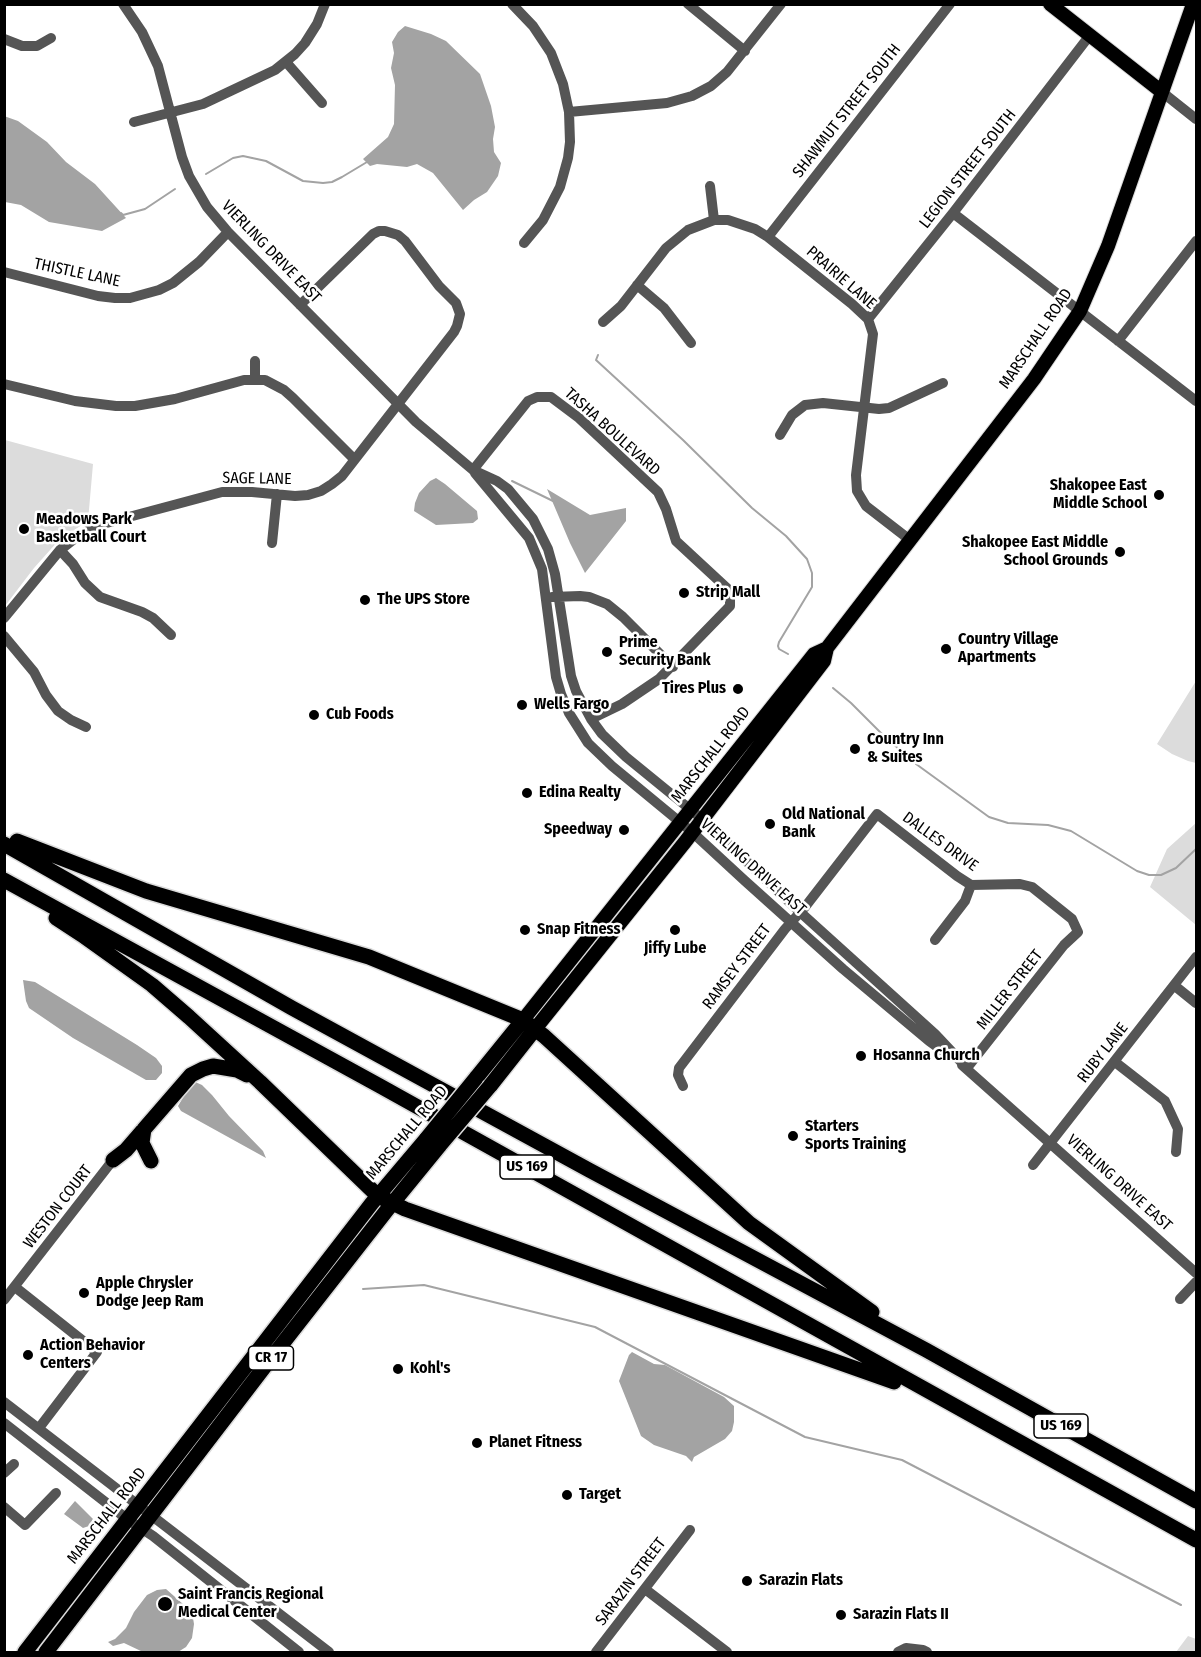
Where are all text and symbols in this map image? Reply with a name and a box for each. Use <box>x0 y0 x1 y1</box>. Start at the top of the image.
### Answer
street label: SHAWMUT STREET SOUTH <box>789 40 905 182</box>
street label: LEGION STREET SOUTH <box>916 106 1020 232</box>
street label: VIERLING DRIVE EAST <box>217 197 325 307</box>
street label: PRAIRIE LANE <box>802 242 880 314</box>
street label: THISTLE LANE <box>32 255 122 291</box>
street label: MARSCHALL ROAD <box>995 285 1077 393</box>
street label: TASHA BOULEVARD <box>560 384 664 480</box>
street label: SAGE LANE <box>222 469 292 489</box>
place label: Shakopee East Middle School <box>1050 476 1147 514</box>
marker: Shakopee East Middle School <box>1152 488 1166 502</box>
place label: Meadows Park Basketball Court <box>36 510 146 548</box>
marker: Meadows Park Basketball Court <box>17 522 31 536</box>
place label: Shakopee East Middle School Grounds <box>962 533 1108 571</box>
marker: Shakopee East Middle School Grounds <box>1113 545 1127 559</box>
place label: Strip Mall <box>696 583 760 603</box>
marker: Strip Mall <box>677 586 691 600</box>
place label: The UPS Store <box>377 590 470 610</box>
marker: The UPS Store <box>358 593 372 607</box>
place label: Country Village Apartments <box>958 630 1058 668</box>
place label: Prime Security Bank <box>619 633 711 671</box>
marker: Country Village Apartments <box>939 642 953 656</box>
marker: Prime Security Bank <box>600 645 614 659</box>
place label: Tires Plus <box>662 679 726 699</box>
marker: Tires Plus <box>731 682 745 696</box>
place label: Wells Fargo <box>534 695 609 715</box>
marker: Wells Fargo <box>515 698 529 712</box>
street label: MARSCHALL ROAD <box>668 703 754 807</box>
place label: Cub Foods <box>326 705 394 725</box>
marker: Cub Foods <box>307 708 321 722</box>
place label: Country Inn & Suites <box>867 730 944 768</box>
marker: Country Inn & Suites <box>848 742 862 756</box>
place label: Edina Realty <box>539 783 621 803</box>
marker: Edina Realty <box>520 786 534 800</box>
place label: Old National Bank <box>782 805 865 843</box>
street label: DALLES DRIVE <box>899 808 981 876</box>
street label: VIERLING DRIVE EAST <box>696 815 810 919</box>
marker: Old National Bank <box>763 817 777 831</box>
place label: Speedway <box>544 820 612 840</box>
marker: Speedway <box>617 823 631 837</box>
place label: Snap Fitness <box>537 920 621 940</box>
street label: RAMSEY STREET <box>699 921 775 1013</box>
marker: Snap Fitness <box>518 923 532 937</box>
marker: Jiffy Lube <box>668 923 682 937</box>
place label: Jiffy Lube <box>644 939 706 959</box>
street label: MILLER STREET <box>973 946 1047 1034</box>
street label: RUBY LANE <box>1074 1019 1132 1087</box>
place label: Hosanna Church <box>873 1046 980 1066</box>
marker: Hosanna Church <box>854 1049 868 1063</box>
street label: MARSCHALL ROAD <box>362 1082 452 1184</box>
place label: Starters Sports Training <box>805 1117 906 1155</box>
marker: Starters Sports Training <box>786 1129 800 1143</box>
street label: VIERLING DRIVE EAST <box>1062 1131 1176 1235</box>
road number: US 169 <box>500 1155 554 1179</box>
street label: WESTON COURT <box>20 1162 96 1252</box>
place label: Apple Chrysler Dodge Jeep Ram <box>96 1274 204 1312</box>
marker: Apple Chrysler Dodge Jeep Ram <box>77 1286 91 1300</box>
place label: Action Behavior Centers <box>40 1336 145 1374</box>
road number: CR 17 <box>248 1346 294 1370</box>
marker: Action Behavior Centers <box>21 1348 35 1362</box>
place label: Kohl's <box>410 1359 450 1379</box>
marker: Kohl's <box>391 1362 405 1376</box>
road number: US 169 <box>1034 1414 1088 1438</box>
place label: Planet Fitness <box>489 1433 582 1453</box>
marker: Planet Fitness <box>470 1436 484 1450</box>
street label: MARSCHALL ROAD <box>64 1464 150 1568</box>
place label: Target <box>579 1485 621 1505</box>
marker: Target <box>560 1488 574 1502</box>
street label: SARAZIN STREET <box>592 1534 670 1630</box>
place label: Sarazin Flats <box>759 1571 843 1591</box>
marker: Sarazin Flats <box>740 1574 754 1588</box>
place label: Saint Francis Regional Medical Center <box>178 1585 323 1623</box>
marker: Saint Francis Regional Medical Center <box>156 1595 174 1613</box>
place label: Sarazin Flats II <box>853 1605 949 1625</box>
marker: Sarazin Flats II <box>834 1608 848 1622</box>

